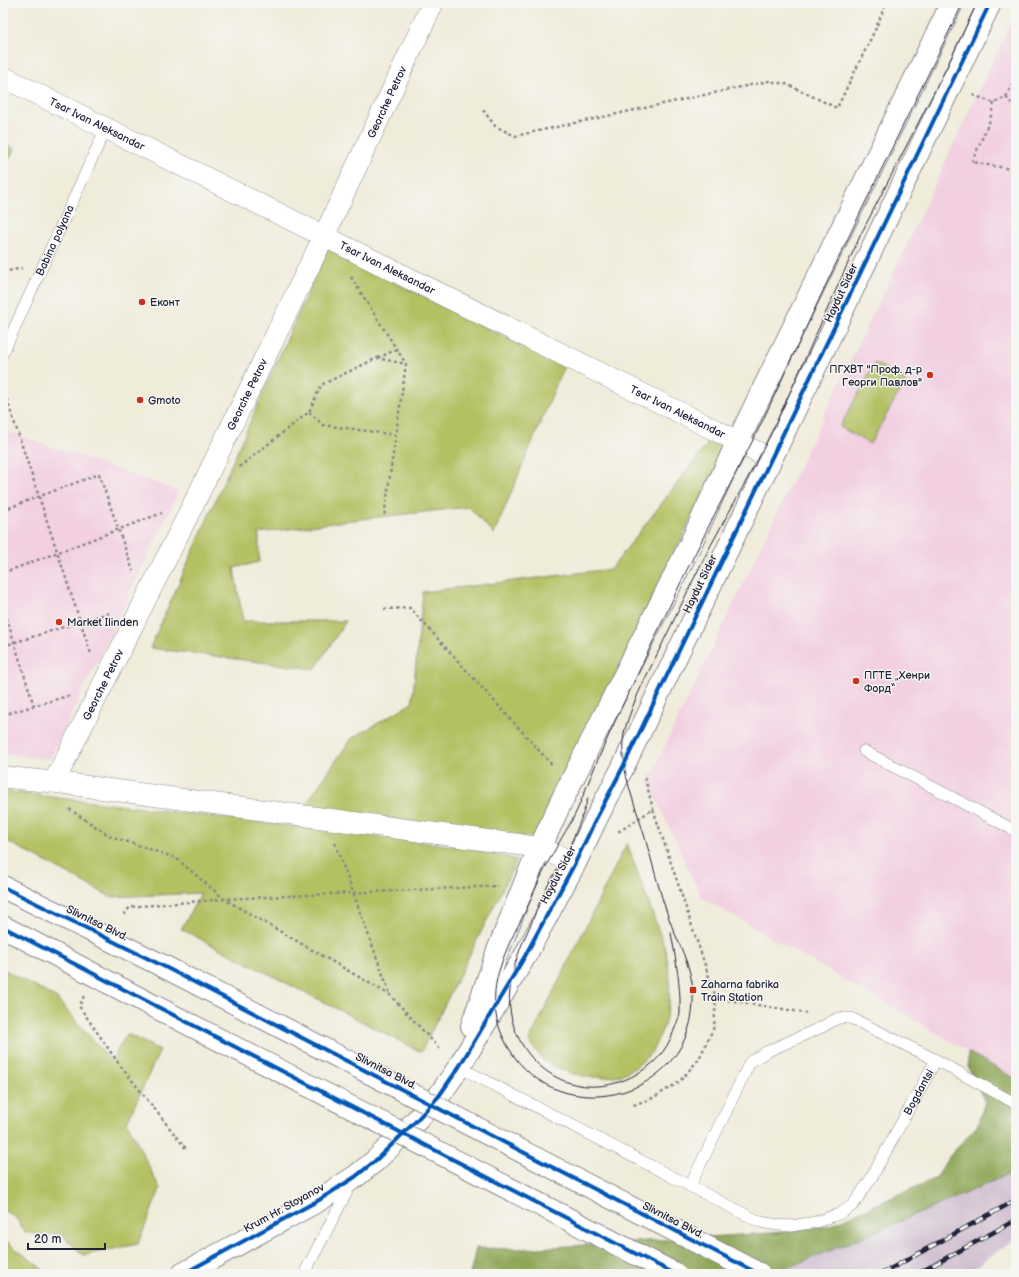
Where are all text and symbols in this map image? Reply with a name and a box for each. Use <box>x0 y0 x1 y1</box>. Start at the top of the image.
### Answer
street label: Georche Petrov <box>364 63 409 140</box>
street label: Tsar Ivan Aleksandar <box>47 95 148 153</box>
street label: Babina polyana <box>33 203 76 278</box>
street label: Tsar Ivan Aleksandar <box>338 238 438 297</box>
street label: Haydut Sider <box>822 261 861 325</box>
place label: Еконт <box>150 296 180 309</box>
marker: Еконт <box>137 297 147 307</box>
street label: Georche Petrov <box>224 356 270 432</box>
place label: ПГХВТ "Проф. д-р Георги Павлов" <box>829 363 923 389</box>
marker: ПГХВТ "Проф. д-р Георги Павлов" <box>925 370 935 380</box>
street label: Tsar Ivan Aleksandar <box>628 382 728 441</box>
place label: Gmoto <box>148 394 181 407</box>
marker: Gmoto <box>135 395 145 405</box>
street label: Haydut Sider <box>680 552 720 615</box>
place label: Market Ilinden <box>67 616 138 629</box>
marker: Market Ilinden <box>54 617 64 627</box>
street label: Georche Petrov <box>80 646 126 722</box>
place label: ПГТЕ „Хенри Форд“ <box>864 669 930 695</box>
marker: ПГТЕ „Хенри Форд“ <box>851 676 861 686</box>
street label: Haydut Sider <box>537 843 579 906</box>
street label: Slivnitsa Blvd. <box>64 903 130 943</box>
place label: Zaharna fabrika Train Station <box>700 978 779 1004</box>
marker: Zaharna fabrika Train Station <box>688 985 698 995</box>
street label: Slivnitsa Blvd. <box>353 1050 419 1092</box>
street label: Bogdantsi <box>901 1067 936 1117</box>
street label: Krum Hr. Stoyanov <box>242 1180 327 1235</box>
street label: Slivnitsa Blvd. <box>640 1199 706 1241</box>
scale bar <box>28 1225 105 1251</box>
text: 20 m <box>34 1232 61 1247</box>

